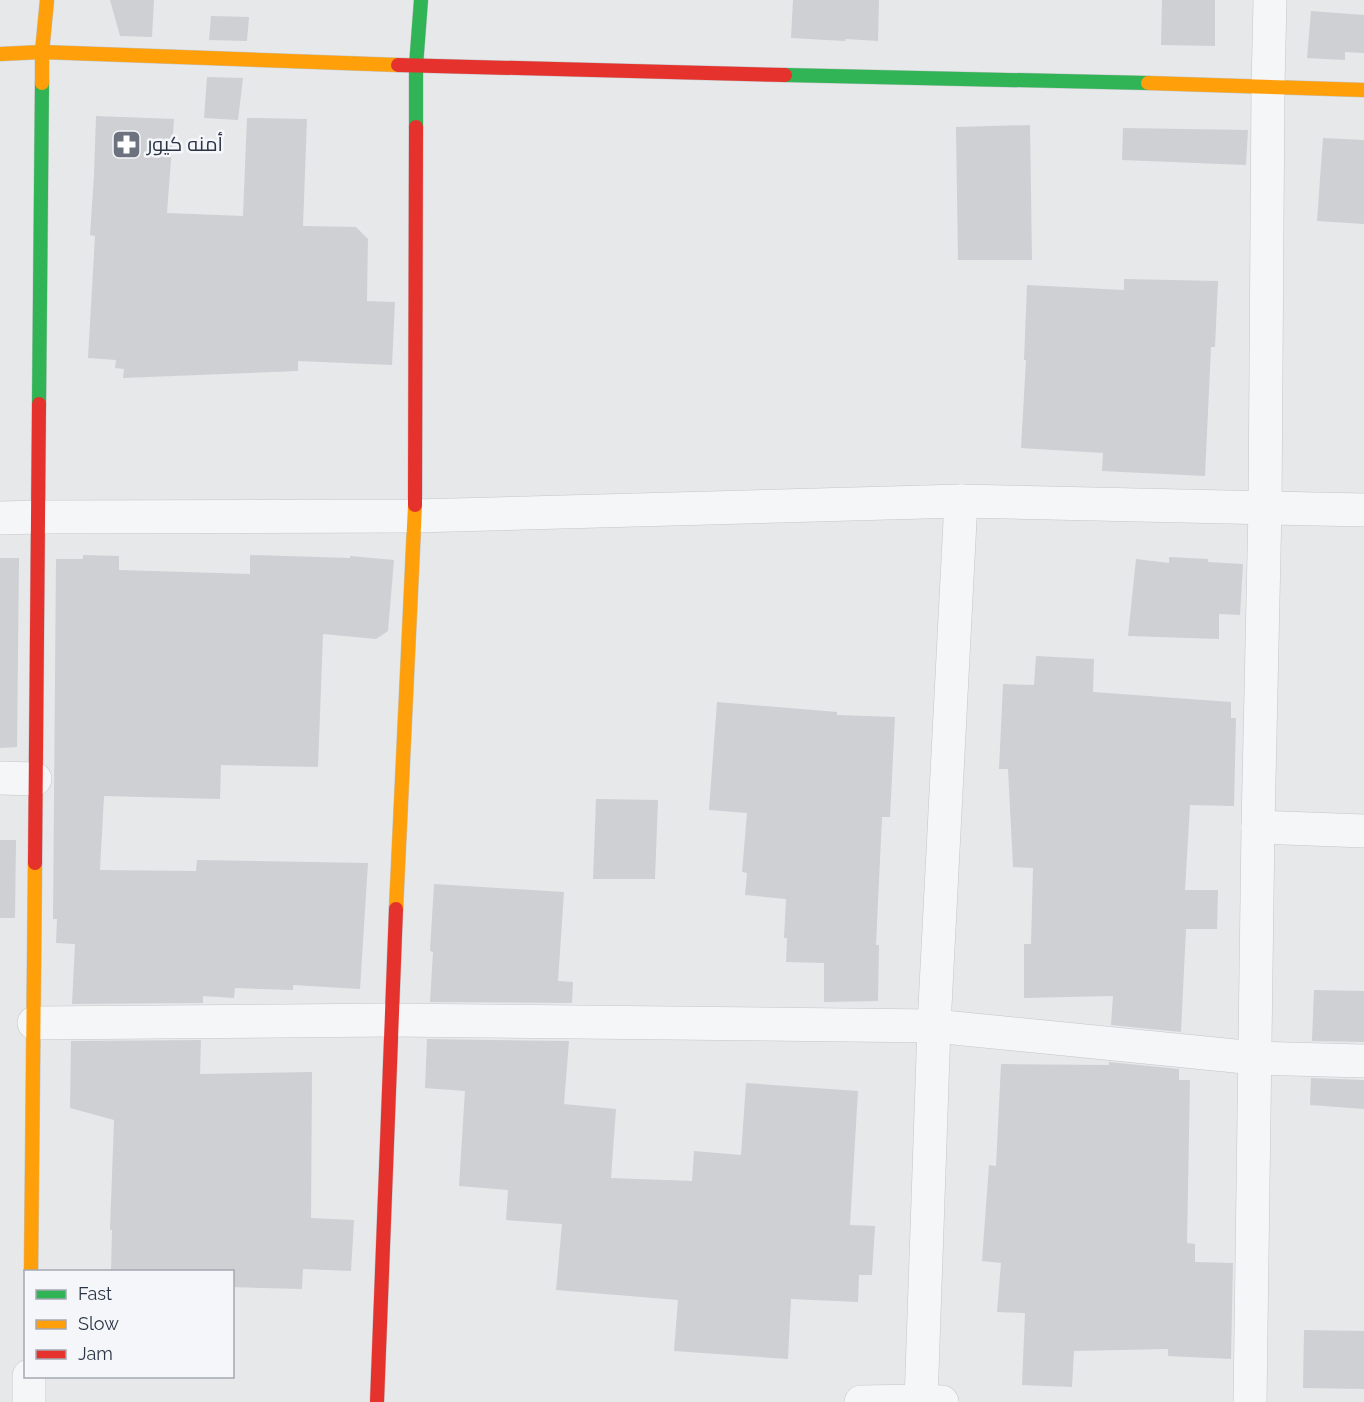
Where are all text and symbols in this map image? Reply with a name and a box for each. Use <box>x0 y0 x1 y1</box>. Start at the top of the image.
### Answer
pharmacy icon: أمنه كيور <box>110 128 142 160</box>
place label: أمنه كيور <box>146 132 223 156</box>
legend <box>24 1270 234 1378</box>
text: Fast <box>78 1283 112 1304</box>
text: Slow <box>78 1313 119 1334</box>
text: Jam <box>78 1343 113 1364</box>

